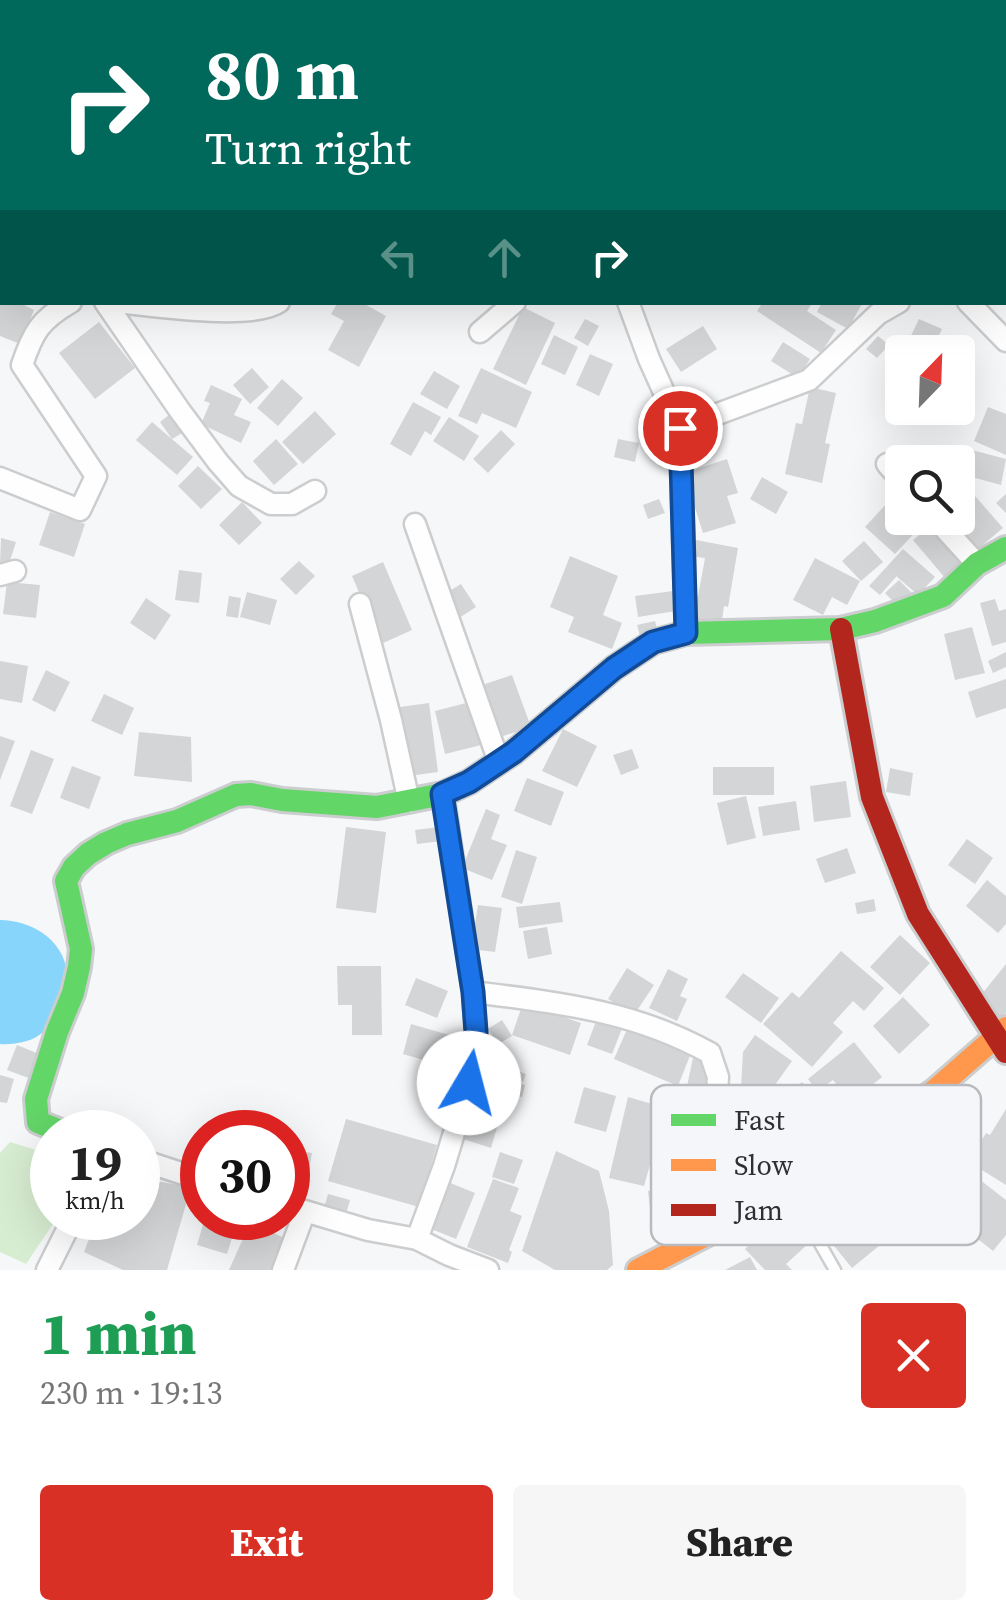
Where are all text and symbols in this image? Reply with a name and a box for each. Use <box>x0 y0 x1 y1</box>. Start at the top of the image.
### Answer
text: 80 m <box>205 26 359 122</box>
icon: right <box>40 40 170 170</box>
text: Turn right <box>205 117 411 179</box>
icon: left <box>372 230 427 285</box>
icon: ahead <box>477 230 532 285</box>
icon: right <box>582 230 637 285</box>
north arrow <box>885 335 975 425</box>
map controls <box>885 335 975 535</box>
pin <box>638 386 723 471</box>
icon: arrive <box>653 401 708 456</box>
button: search <box>885 445 975 535</box>
position arrow <box>417 1031 521 1135</box>
legend <box>651 1085 981 1245</box>
text: Fast <box>734 1101 785 1139</box>
speed limit sign: 30 <box>180 1110 310 1240</box>
text: 19 <box>68 1128 122 1197</box>
text: Slow <box>734 1146 794 1184</box>
text: km/h <box>65 1183 125 1217</box>
text: Jam <box>733 1191 783 1229</box>
text: 1 min <box>40 1292 196 1374</box>
button: close <box>861 1303 966 1408</box>
text: 230 m · 19:13 <box>40 1371 222 1415</box>
button: Exit <box>40 1485 493 1600</box>
button: Share <box>513 1485 966 1600</box>

